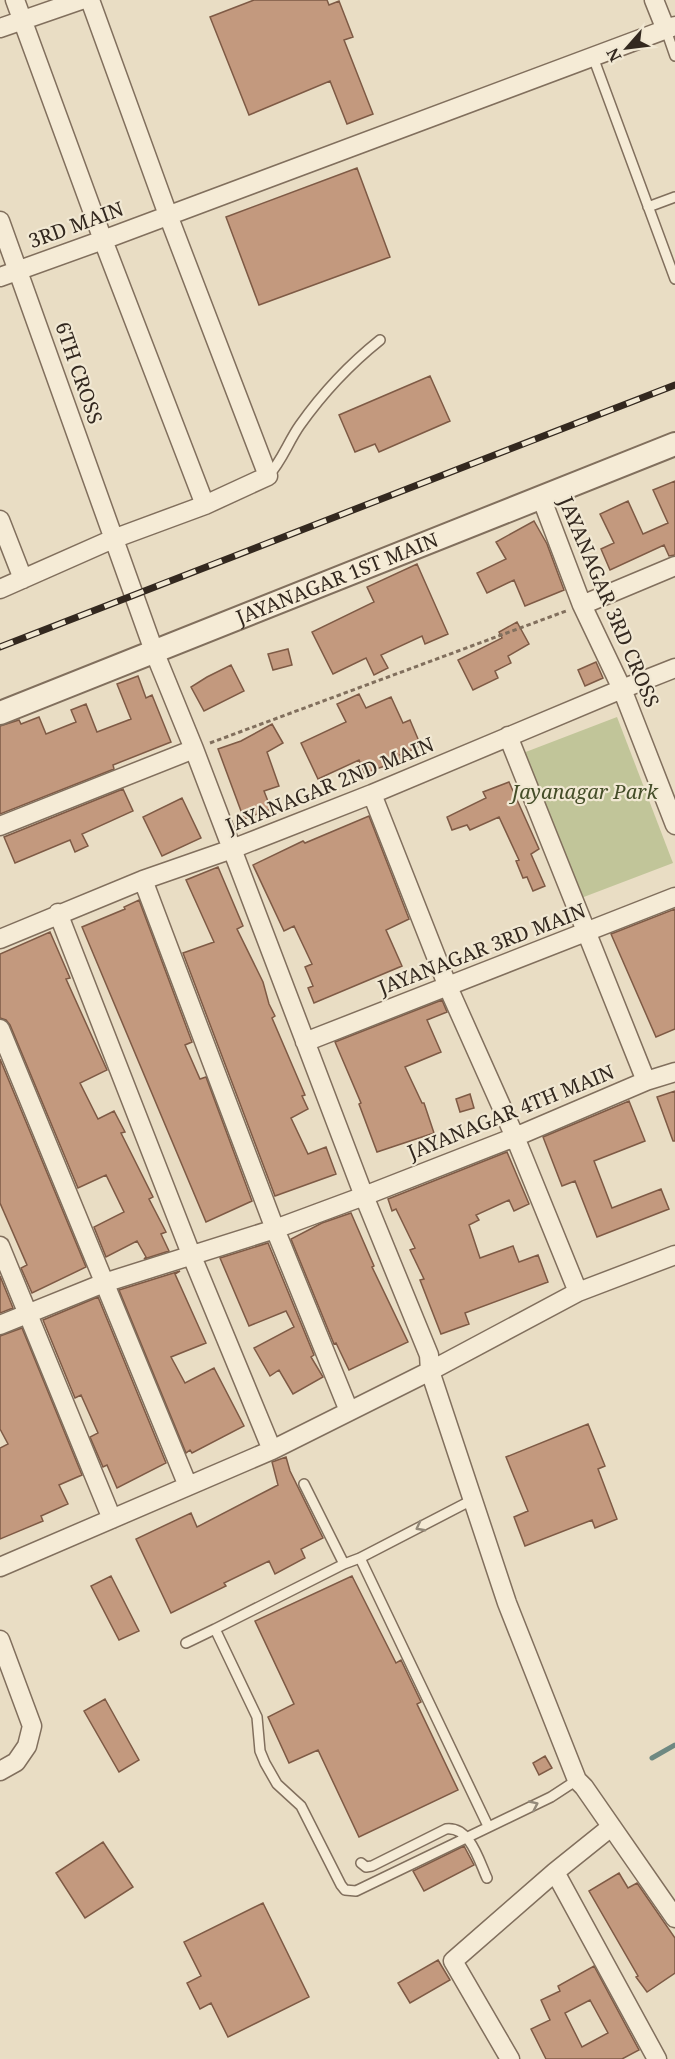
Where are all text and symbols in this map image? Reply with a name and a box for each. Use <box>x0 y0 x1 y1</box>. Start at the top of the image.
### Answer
north arrow <box>597 18 657 78</box>
text: N <box>601 44 626 66</box>
street label: 3RD MAIN <box>24 195 127 254</box>
street label: 6TH CROSS <box>49 318 110 427</box>
street label: JAYANAGAR 3RD CROSS <box>552 491 666 711</box>
street label: JAYANAGAR 1ST MAIN <box>231 526 442 631</box>
street label: JAYANAGAR 2ND MAIN <box>221 730 438 839</box>
park label: Jayanagar Park <box>508 778 659 805</box>
street label: JAYANAGAR 3RD MAIN <box>373 896 589 1001</box>
street label: JAYANAGAR 4TH MAIN <box>403 1058 618 1166</box>
one-way arrow <box>416 1520 427 1531</box>
one-way arrow <box>527 1801 538 1813</box>

